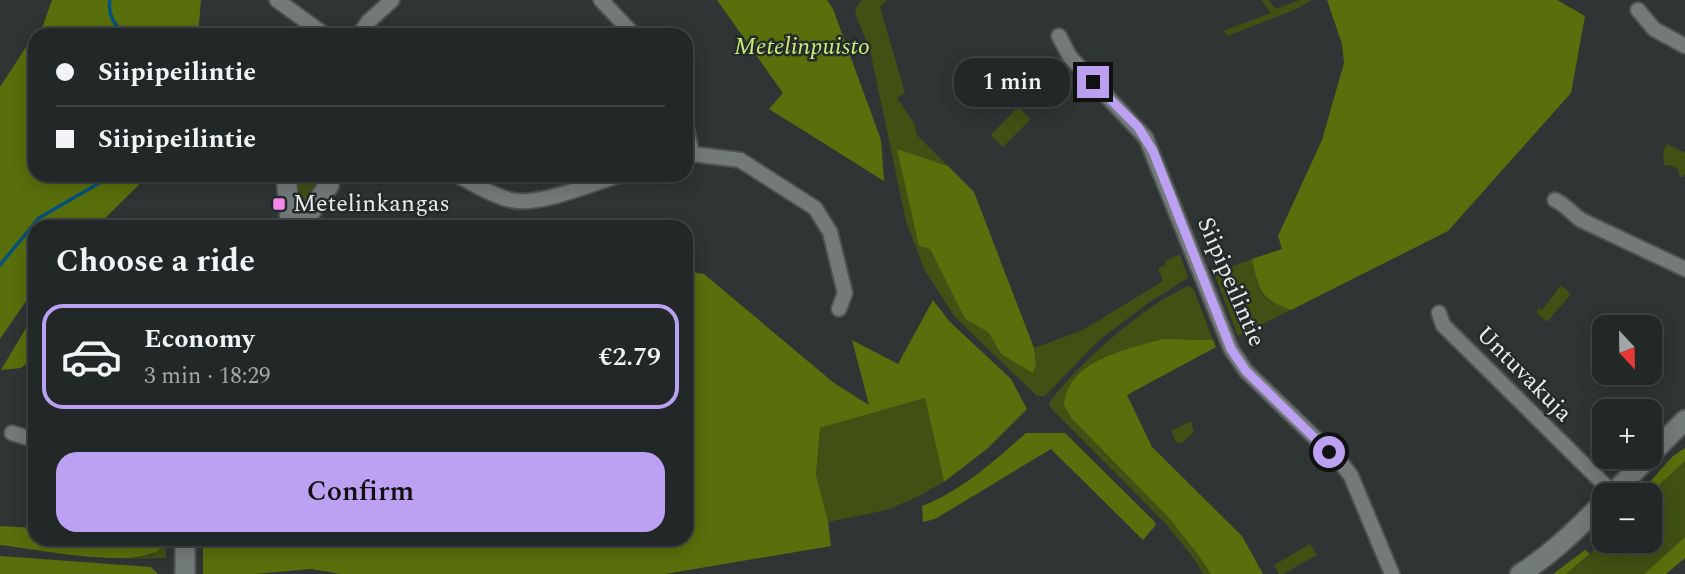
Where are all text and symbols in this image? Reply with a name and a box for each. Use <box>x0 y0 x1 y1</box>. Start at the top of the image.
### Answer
park label: Metelinpuisto <box>734 29 870 65</box>
text: Siipipeilintie <box>98 52 256 92</box>
callout: 1 min <box>953 57 1068 106</box>
text: 1 min <box>982 65 1042 100</box>
route end <box>1077 66 1109 98</box>
text: Siipipeilintie <box>98 119 256 159</box>
place label: Metelinkangas <box>293 186 450 222</box>
marker: Metelinkangas <box>271 196 287 212</box>
street label: Siipipeilintie <box>1187 211 1275 353</box>
text: Choose a ride <box>56 237 255 286</box>
north arrow <box>1592 315 1662 385</box>
map controls <box>1592 315 1662 553</box>
street label: Untuvakuja <box>1467 317 1581 431</box>
text: Economy <box>144 319 254 359</box>
icon: car <box>60 325 123 388</box>
text: €2.79 <box>598 337 661 377</box>
text: 3 min · 18:29 <box>144 359 271 394</box>
button: + <box>1592 399 1662 469</box>
route start <box>1313 436 1345 468</box>
button: Confirm <box>56 452 665 532</box>
button: − <box>1592 483 1662 553</box>

